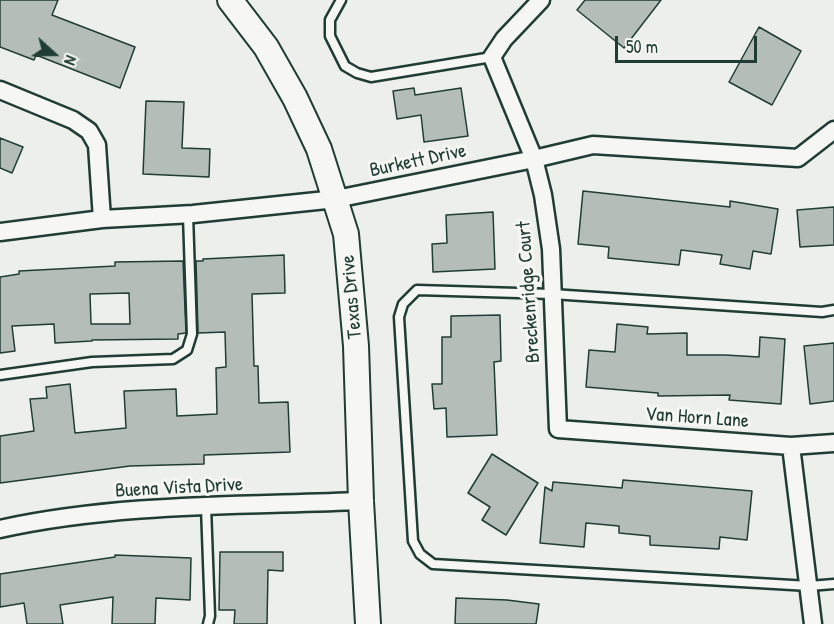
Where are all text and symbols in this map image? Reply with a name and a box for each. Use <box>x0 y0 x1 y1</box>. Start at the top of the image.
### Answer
north arrow <box>24 24 84 84</box>
scale bar <box>618 24 760 62</box>
text: 50 m <box>626 34 658 59</box>
text: N <box>59 53 83 68</box>
street label: Burkett Drive <box>368 139 468 183</box>
street label: Breckenridge Court <box>512 220 546 364</box>
street label: Texas Drive <box>336 254 368 340</box>
street label: Van Horn Lane <box>644 402 750 434</box>
street label: Buena Vista Drive <box>114 473 244 503</box>

